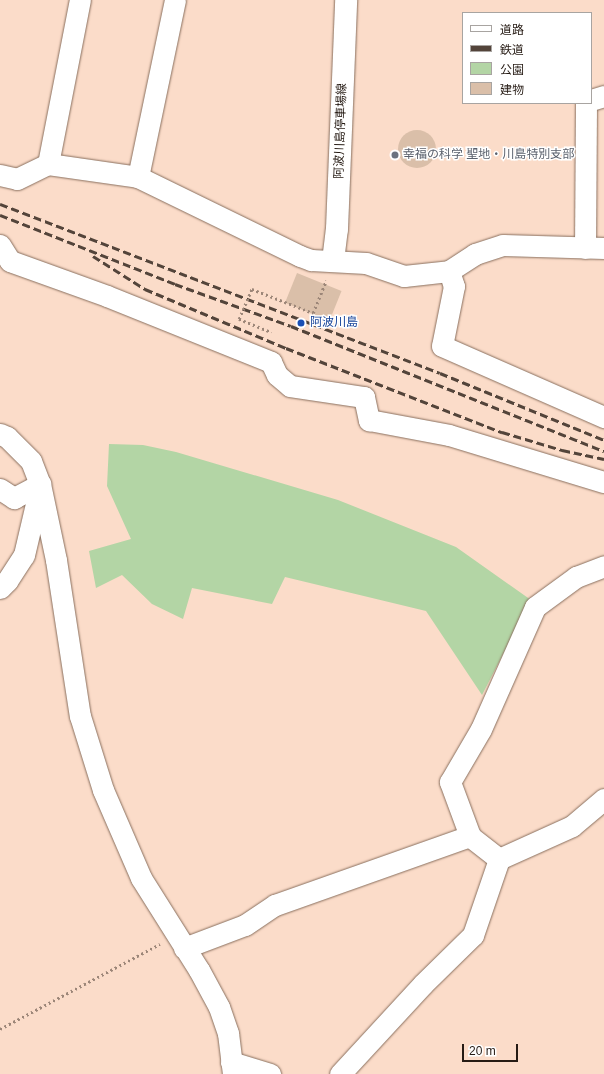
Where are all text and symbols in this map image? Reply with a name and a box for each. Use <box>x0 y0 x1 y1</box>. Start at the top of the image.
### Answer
legend <box>462 12 592 104</box>
text: 道路 <box>500 23 524 37</box>
text: 鉄道 <box>500 43 524 57</box>
text: 公園 <box>500 63 524 77</box>
street label: 阿波川島停車場線 <box>332 83 350 179</box>
text: 建物 <box>500 83 524 97</box>
place label: 幸福の科学 聖地・川島特別支部 <box>403 148 574 162</box>
marker: 幸福の科学 聖地・川島特別支部 <box>390 150 400 160</box>
place label: 阿波川島 <box>310 316 358 330</box>
marker: 阿波川島 <box>295 317 307 329</box>
scale bar <box>464 1036 520 1062</box>
text: 20 m <box>469 1044 496 1058</box>

